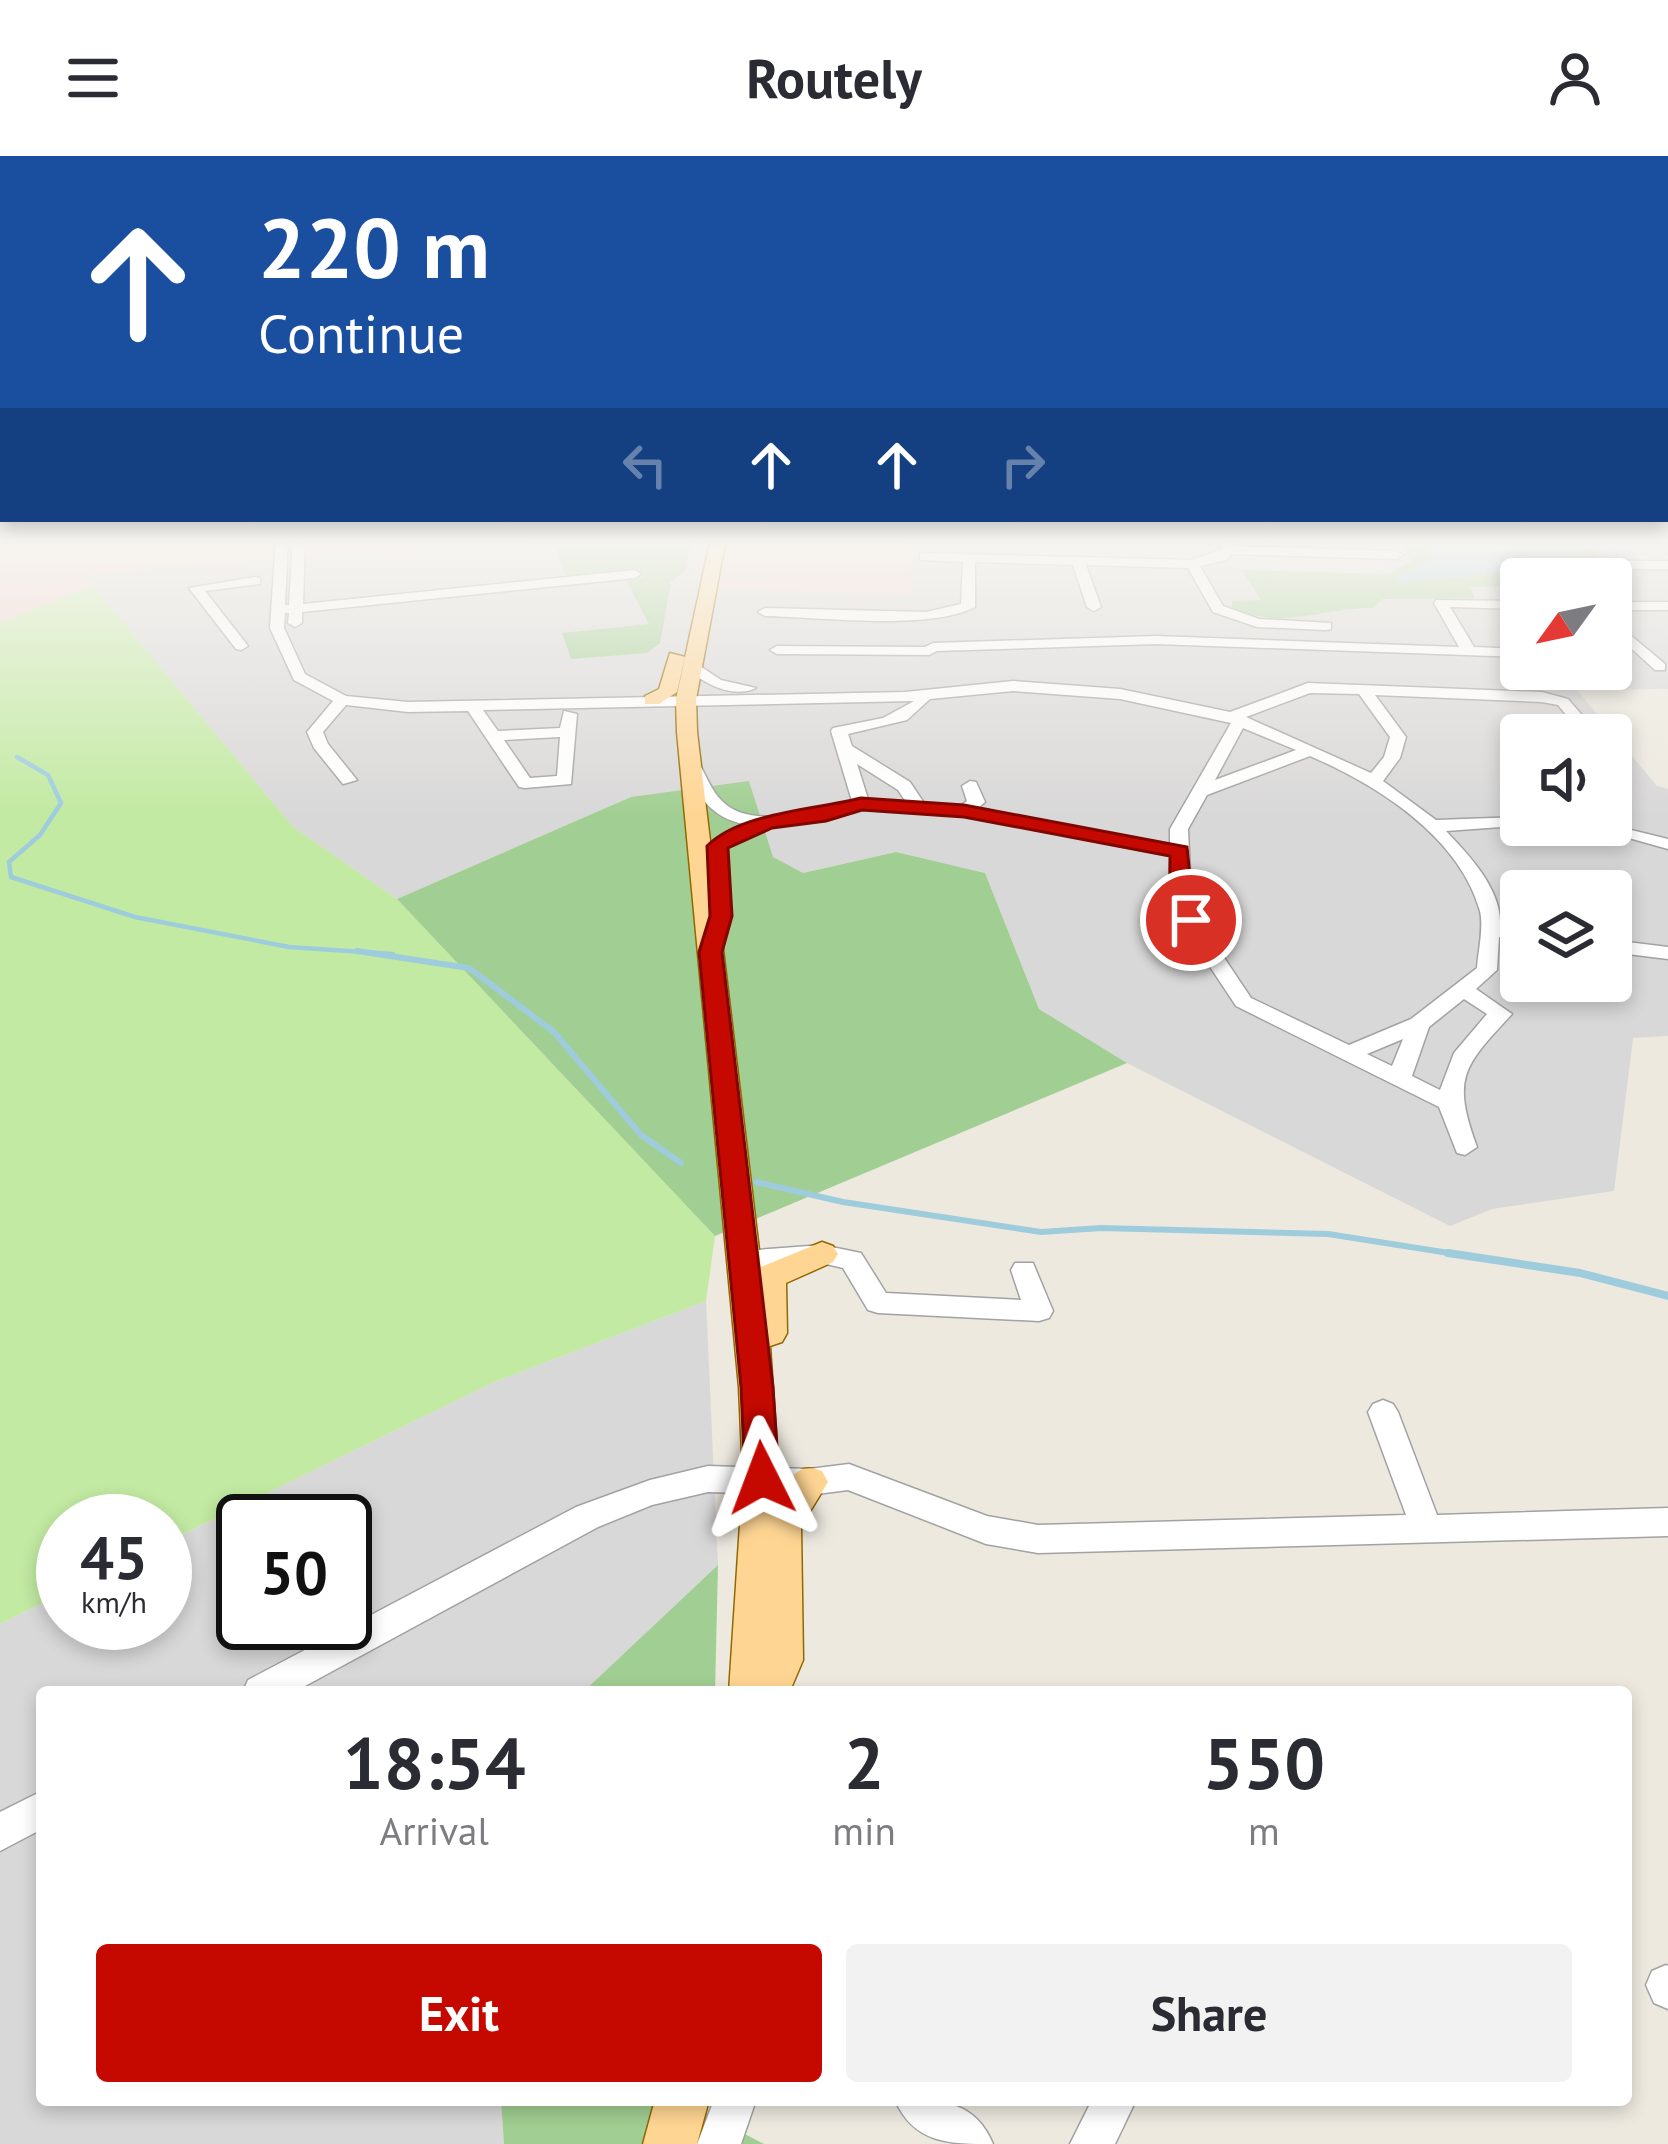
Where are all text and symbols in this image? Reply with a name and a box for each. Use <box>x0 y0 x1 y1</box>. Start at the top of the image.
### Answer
text: Routely <box>746 43 922 113</box>
icon: menu <box>60 45 126 111</box>
icon: person <box>1542 45 1608 111</box>
text: 220 m <box>258 192 490 301</box>
icon: ahead <box>60 204 216 360</box>
text: Continue <box>258 298 464 368</box>
icon: left <box>612 432 678 498</box>
icon: ahead <box>738 432 804 498</box>
icon: ahead <box>864 432 930 498</box>
icon: right <box>990 432 1056 498</box>
north arrow <box>1500 558 1632 690</box>
map controls <box>1500 558 1632 1002</box>
button: sound <box>1500 714 1632 846</box>
pin <box>1140 869 1242 971</box>
button: layers <box>1500 870 1632 1002</box>
icon: arrive <box>1158 887 1224 953</box>
position arrow <box>699 1415 825 1541</box>
speed limit sign: 50 <box>216 1494 372 1650</box>
text: 45 <box>80 1518 148 1596</box>
text: km/h <box>81 1582 147 1621</box>
text: 18:54 <box>343 1716 526 1809</box>
text: 2 <box>844 1716 885 1809</box>
text: 550 <box>1203 1716 1325 1809</box>
text: Arrival <box>380 1805 489 1856</box>
text: min <box>832 1805 896 1856</box>
text: m <box>1248 1805 1280 1856</box>
button: Exit <box>96 1944 822 2082</box>
button: Share <box>846 1944 1572 2082</box>

